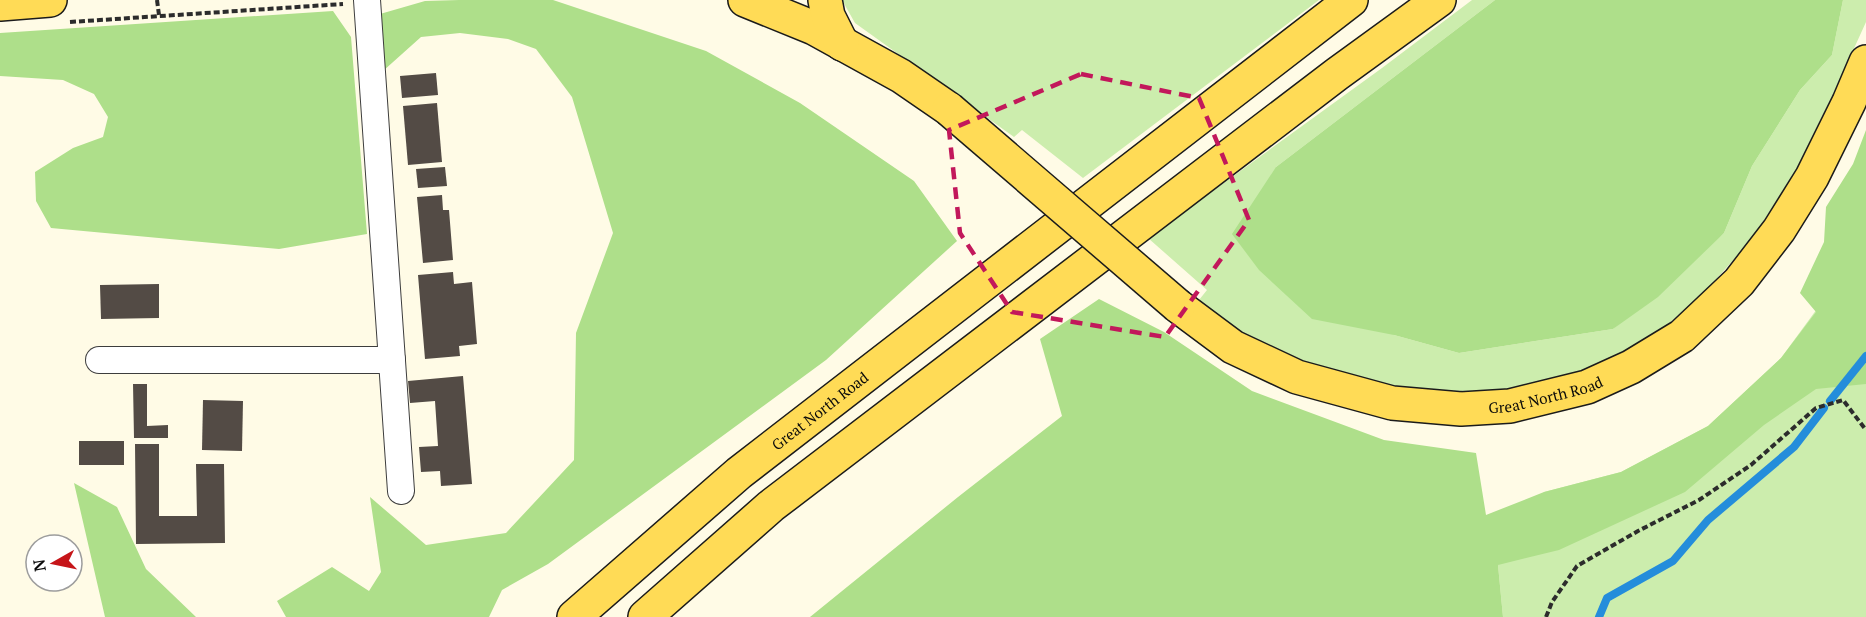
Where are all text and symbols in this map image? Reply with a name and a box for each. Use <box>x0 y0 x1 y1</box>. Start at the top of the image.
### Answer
street label: Great North Road <box>767 367 872 454</box>
street label: Great North Road <box>1488 371 1606 417</box>
north arrow <box>24 533 84 593</box>
text: N <box>27 558 51 573</box>

